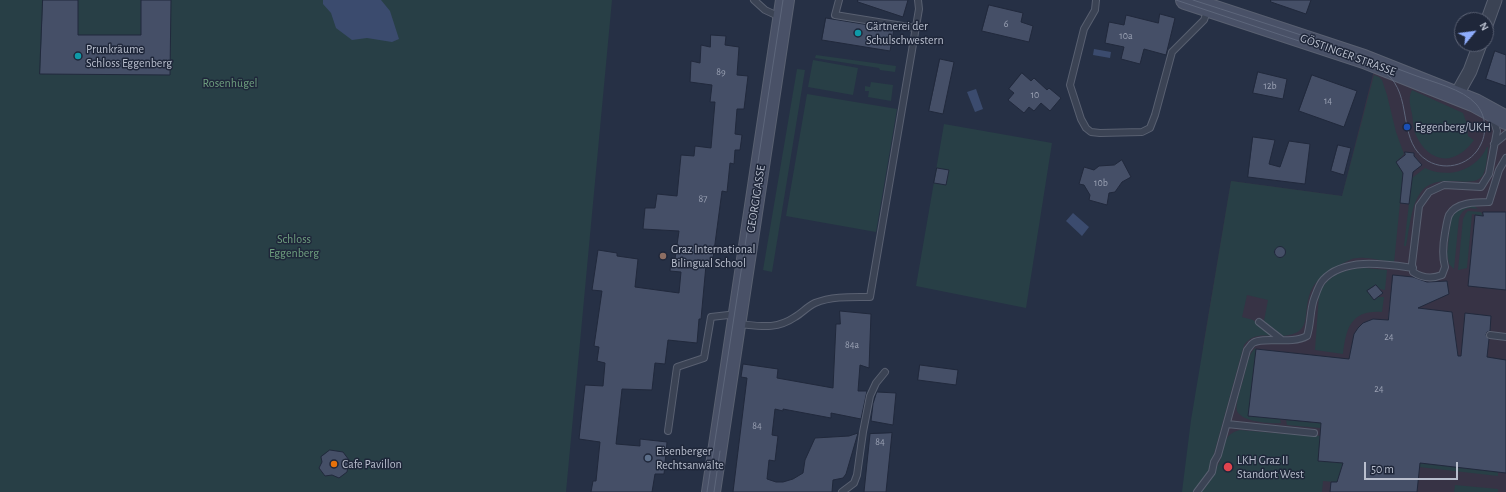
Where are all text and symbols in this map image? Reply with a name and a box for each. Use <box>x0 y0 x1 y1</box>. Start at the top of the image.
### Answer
north arrow <box>1454 12 1494 52</box>
house number: 6 <box>1004 18 1008 30</box>
place label: Gärtnerei der Schulschwestern <box>866 19 944 47</box>
text: N <box>1477 20 1491 32</box>
marker: Gärtnerei der Schulschwestern <box>853 28 863 38</box>
house number: 10a <box>1119 30 1133 42</box>
street label: GÖSTINGER STRASSE <box>1298 31 1398 79</box>
place label: Prunkräume Schloss Eggenberg <box>86 42 172 70</box>
marker: Prunkräume Schloss Eggenberg <box>73 51 83 61</box>
house number: 89 <box>716 66 726 78</box>
park label: Rosenhügel <box>203 76 257 90</box>
house number: 12b <box>1263 80 1277 92</box>
house number: 10 <box>1031 89 1039 101</box>
house number: 14 <box>1324 95 1332 107</box>
place label: Eggenberg/UKH <box>1415 120 1491 134</box>
marker: Eggenberg/UKH <box>1402 122 1412 132</box>
street label: GEORGIGASSE <box>744 164 768 234</box>
house number: 10b <box>1094 177 1108 189</box>
house number: 87 <box>699 193 707 205</box>
park label: Schloss Eggenberg <box>269 232 319 260</box>
place label: Graz International Bilingual School <box>671 242 755 270</box>
marker: Graz International Bilingual School <box>658 251 668 261</box>
house number: 24 <box>1384 331 1394 343</box>
house number: 84a <box>845 339 859 351</box>
house number: 24 <box>1374 383 1384 395</box>
house number: 84 <box>752 420 762 432</box>
house number: 84 <box>875 436 885 448</box>
place label: Eisenberger Rechtsanwälte <box>656 444 724 472</box>
marker: Eisenberger Rechtsanwälte <box>643 453 653 463</box>
place label: LKH Graz II Standort West <box>1237 453 1304 481</box>
scale bar <box>1366 454 1460 480</box>
place label: Cafe Pavillon <box>342 457 402 471</box>
marker: Cafe Pavillon <box>329 459 339 469</box>
marker: LKH Graz II Standort West <box>1222 461 1234 473</box>
text: 50 m <box>1371 463 1394 475</box>

